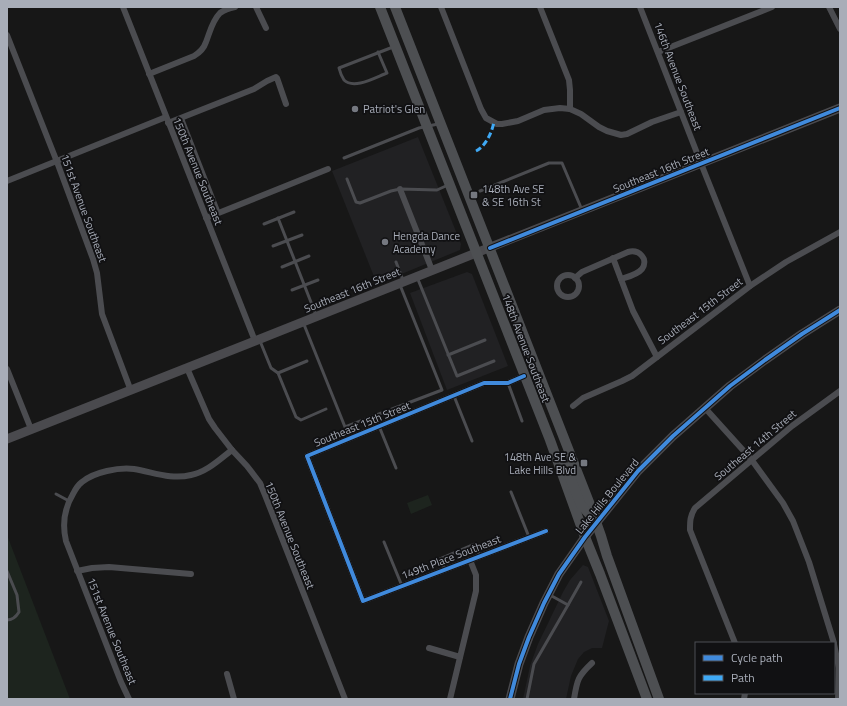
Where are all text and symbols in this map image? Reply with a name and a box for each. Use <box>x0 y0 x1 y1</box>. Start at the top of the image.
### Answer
street label: 146th Avenue Southeast <box>650 19 706 133</box>
place label: Patriot's Glen <box>363 101 425 117</box>
marker: Patriot's Glen <box>350 104 360 114</box>
street label: 150th Avenue Southeast <box>169 115 227 227</box>
street label: Southeast 16th Street <box>610 143 712 197</box>
street label: 151st Avenue Southeast <box>57 152 111 264</box>
place label: 148th Ave SE & SE 16th St <box>482 181 544 210</box>
marker: 148th Ave SE & SE 16th St <box>469 190 479 200</box>
place label: Hengda Dance Academy <box>393 228 460 257</box>
marker: Hengda Dance Academy <box>380 237 390 247</box>
street label: Southeast 16th Street <box>301 263 403 317</box>
street label: Southeast 15th Street <box>654 274 746 348</box>
street label: 148th Avenue Southeast <box>498 291 554 405</box>
street label: Southeast 15th Street <box>311 397 413 451</box>
street label: Southeast 14th Street <box>711 406 800 484</box>
place label: 148th Ave SE & Lake Hills Blvd <box>504 449 576 478</box>
street label: Lake Hills Boulevard <box>572 455 643 537</box>
marker: 148th Ave SE & Lake Hills Blvd <box>579 458 589 468</box>
street label: 150th Avenue Southeast <box>261 479 319 591</box>
street label: 149th Place Southeast <box>399 531 503 583</box>
street label: 151st Avenue Southeast <box>83 575 141 687</box>
legend <box>695 642 835 694</box>
text: Cycle path <box>731 648 783 667</box>
text: Path <box>731 668 755 687</box>

